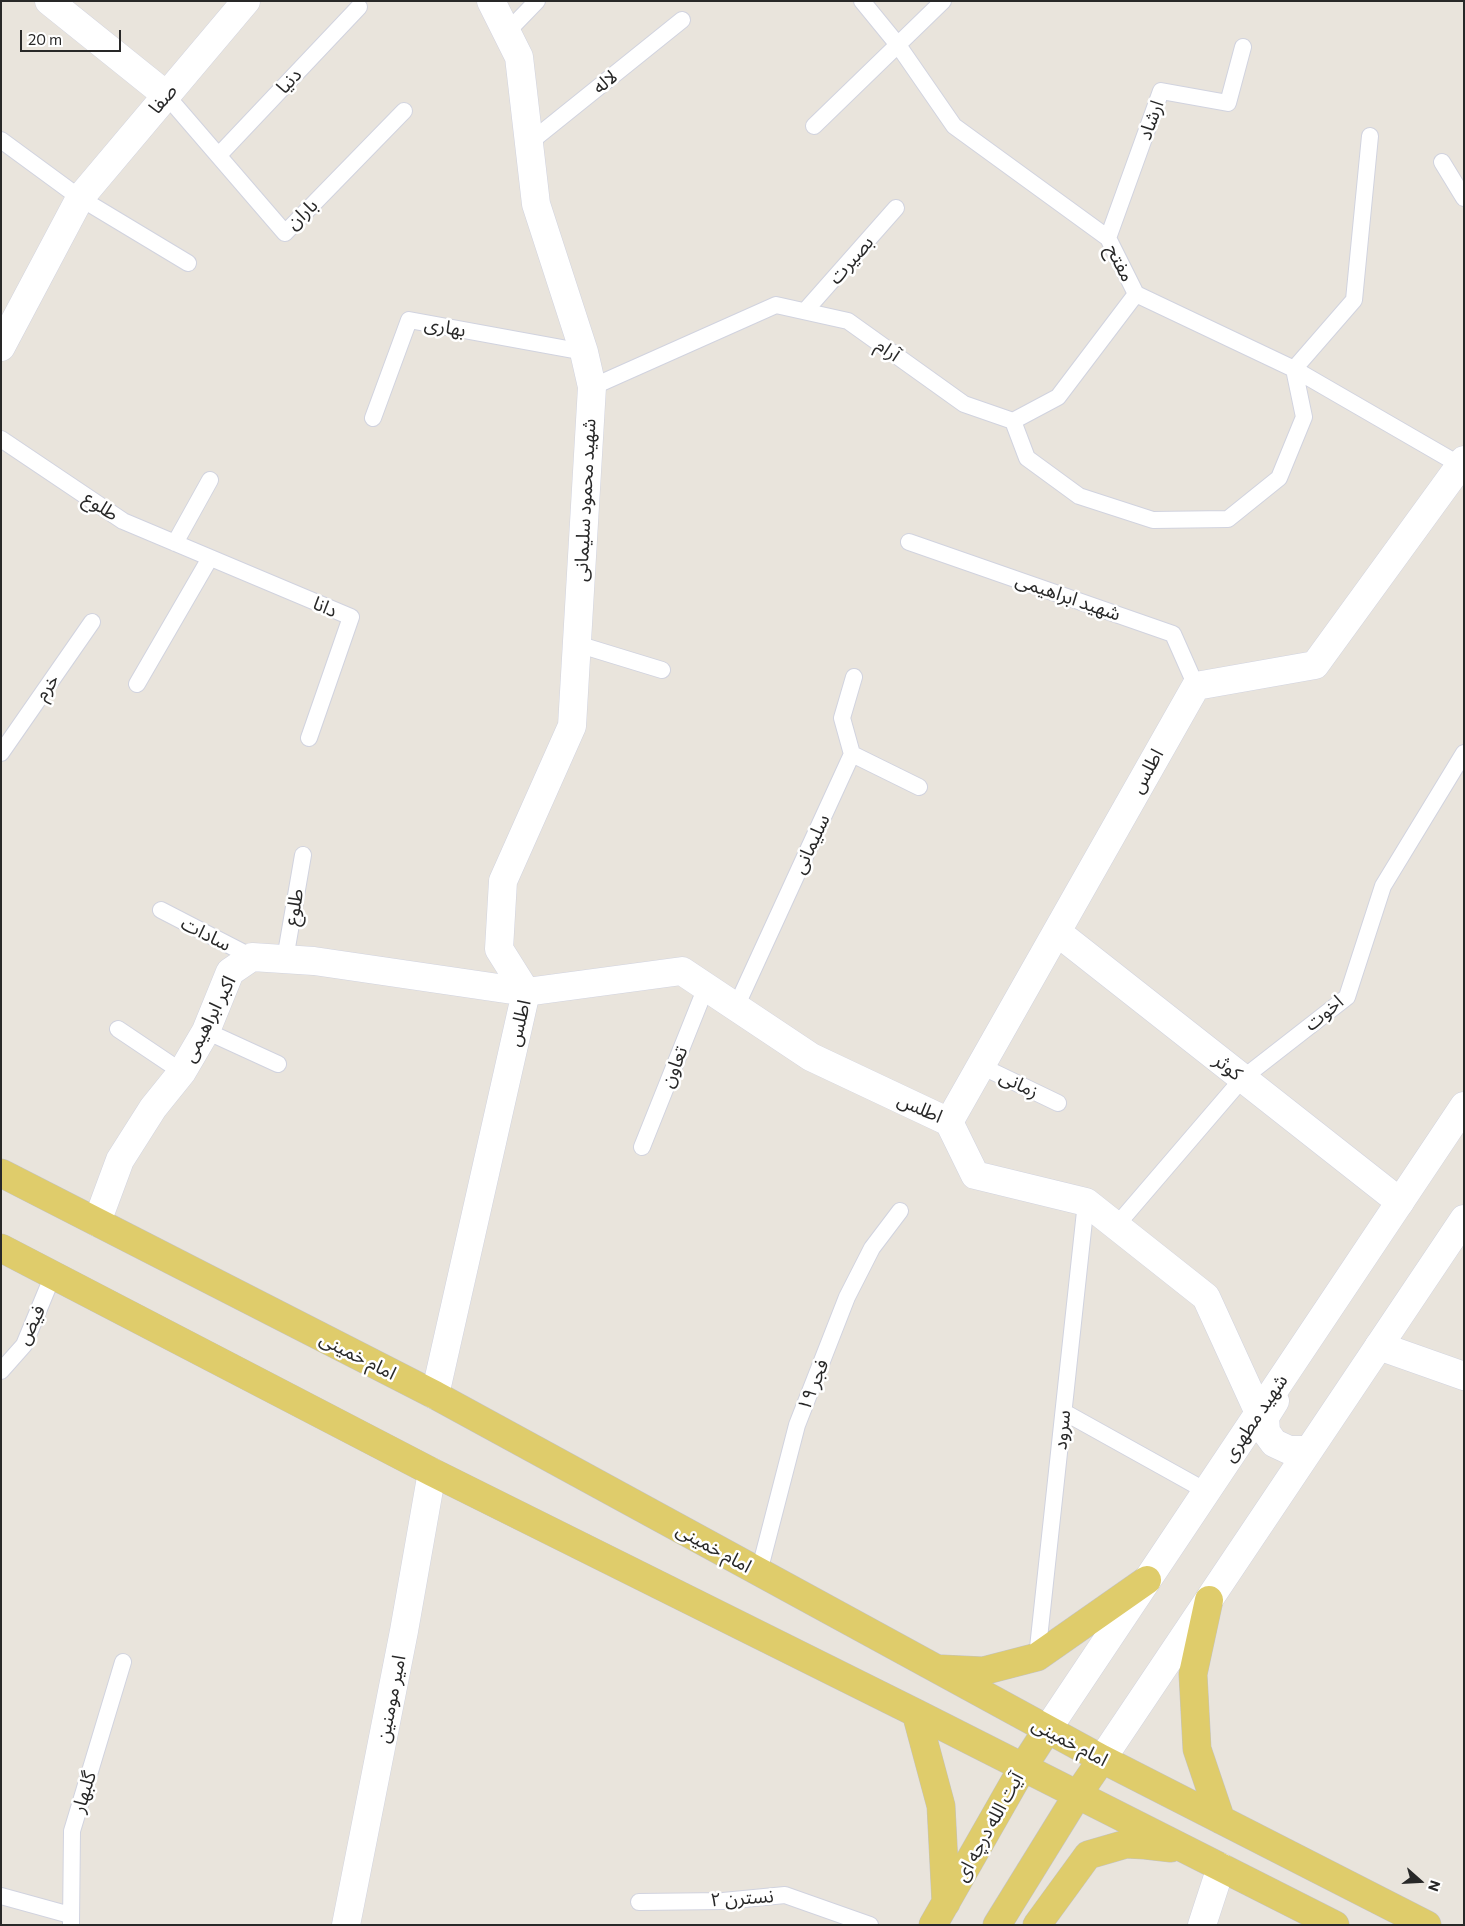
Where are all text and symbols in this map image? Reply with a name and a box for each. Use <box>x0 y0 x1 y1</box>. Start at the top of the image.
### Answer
scale bar <box>22 20 124 52</box>
text: 20 m <box>28 30 62 48</box>
street label: دنیا <box>272 63 306 99</box>
street label: لاله <box>588 65 622 99</box>
street label: صفا <box>144 79 182 119</box>
street label: ارشاد <box>1133 97 1169 143</box>
street label: باران <box>282 194 322 234</box>
street label: بصیرت <box>824 231 878 289</box>
street label: مفتح <box>1101 241 1139 285</box>
street label: بهاری <box>422 312 468 342</box>
street label: آرام <box>871 334 905 366</box>
street label: شهید محمود سلیمانی <box>569 418 601 582</box>
street label: طلوع <box>79 486 123 526</box>
street label: شهید ابراهیمی <box>1013 568 1123 626</box>
street label: دانا <box>309 592 341 622</box>
street label: خرم <box>30 669 64 705</box>
street label: اطلس <box>1126 745 1168 797</box>
street label: سلیمانی <box>787 811 835 877</box>
street label: طلوع <box>280 887 308 927</box>
street label: سادات <box>177 912 235 956</box>
street label: اکبر ابراهیمی <box>177 972 241 1066</box>
street label: اخوت <box>1300 990 1348 1036</box>
street label: اطلس <box>502 997 536 1049</box>
street label: تعاون <box>655 1043 693 1091</box>
street label: کوثر <box>1209 1049 1247 1085</box>
street label: زمانی <box>996 1065 1042 1103</box>
street label: اطلس <box>894 1088 946 1128</box>
street label: فیض <box>12 1301 50 1349</box>
street label: امام خمینی <box>316 1327 400 1385</box>
street label: فجر ۱۹ <box>792 1356 834 1414</box>
street label: شهید مطهری <box>1217 1370 1293 1466</box>
street label: سرود <box>1049 1409 1075 1451</box>
street label: امام خمینی <box>672 1518 756 1578</box>
street label: امیر مومنین <box>371 1653 411 1745</box>
street label: امام خمینی <box>1028 1713 1112 1771</box>
street label: گلبهار <box>67 1768 101 1816</box>
street label: آیت الله درچه ای <box>950 1769 1028 1885</box>
north arrow <box>1395 1856 1445 1906</box>
text: N <box>1425 1878 1444 1894</box>
street label: نسترن ۲ <box>710 1884 774 1912</box>

